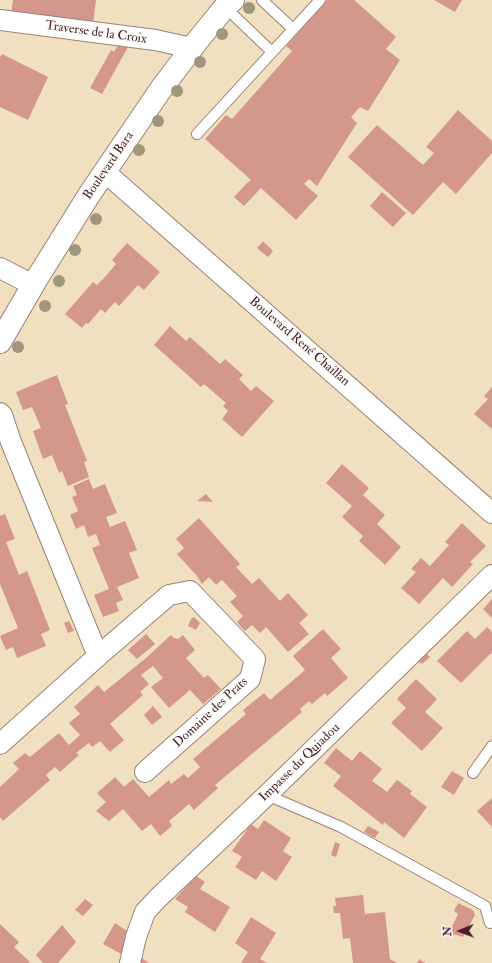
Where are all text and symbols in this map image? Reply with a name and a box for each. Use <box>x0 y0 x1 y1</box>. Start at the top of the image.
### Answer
street label: Traverse de la Croix <box>44 18 148 48</box>
street label: Boulevard Bara <box>80 129 138 203</box>
street label: Boulevard René Chaillan <box>245 294 353 390</box>
street label: Domaine des Prats <box>171 675 251 751</box>
street label: Impasse du Quiadou <box>256 721 344 805</box>
north arrow <box>440 911 480 951</box>
text: N <box>441 926 454 936</box>

